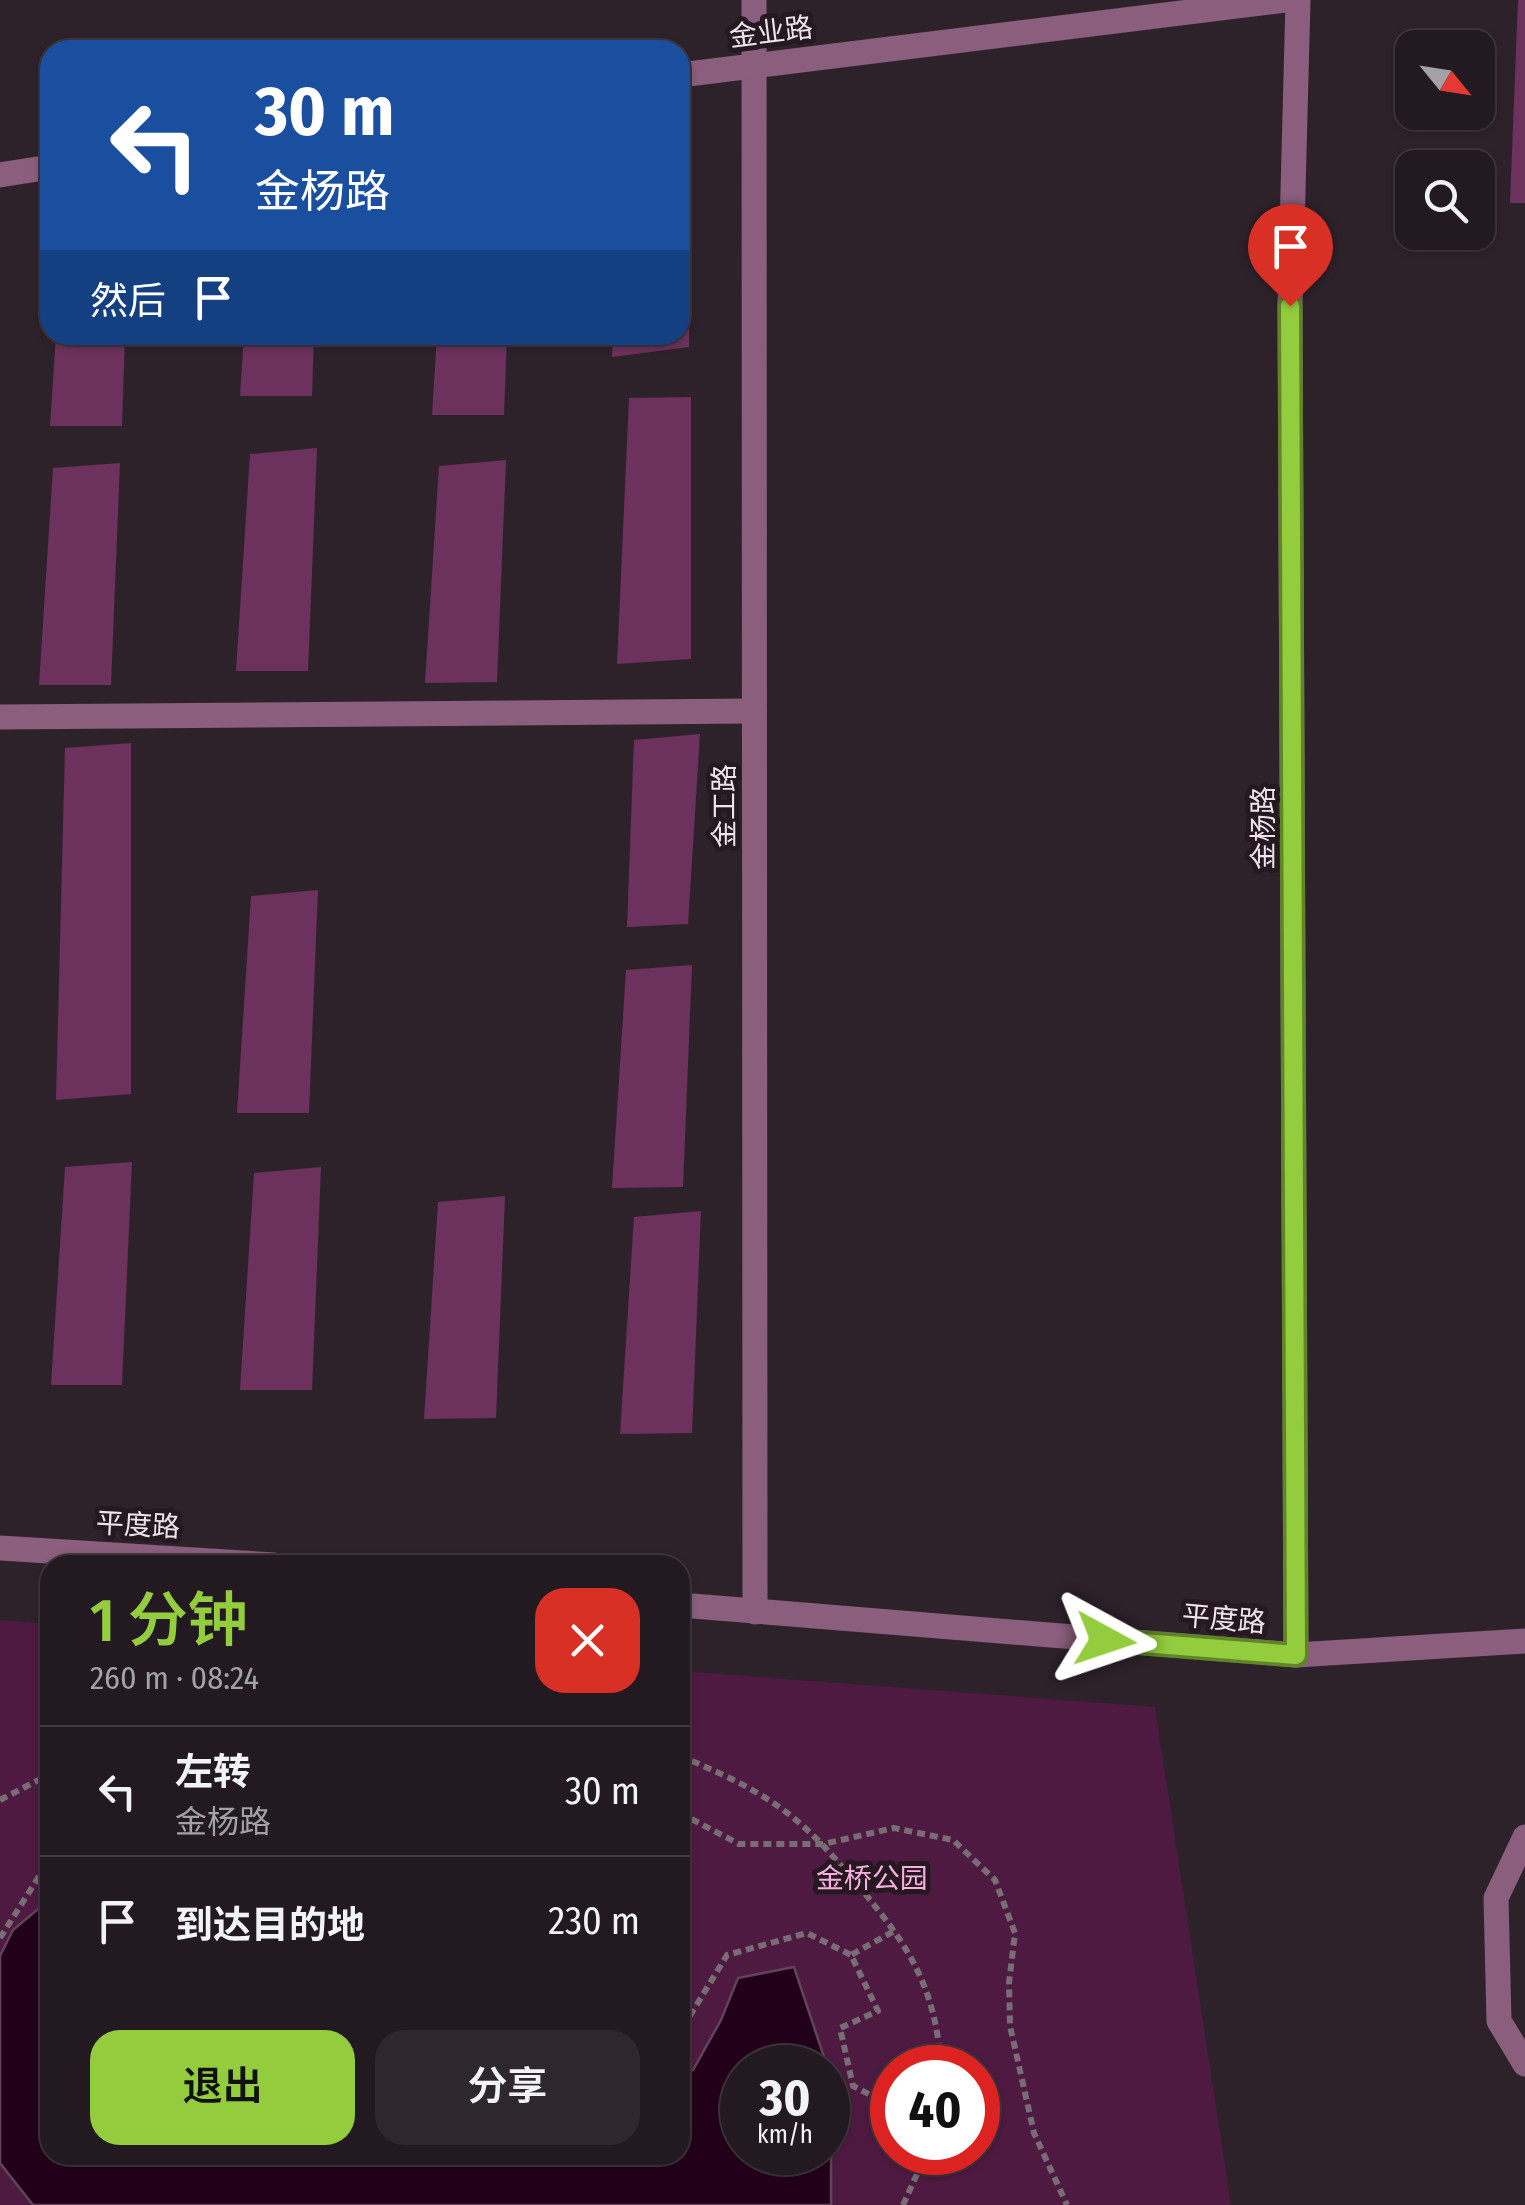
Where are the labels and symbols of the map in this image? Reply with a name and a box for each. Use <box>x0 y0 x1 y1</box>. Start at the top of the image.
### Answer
street label: 金业路 <box>727 11 815 53</box>
north arrow <box>1395 30 1495 130</box>
pin <box>1248 204 1333 307</box>
street label: 金工路 <box>708 764 741 848</box>
street label: 金杨路 <box>1247 786 1280 870</box>
street label: 平度路 <box>95 1506 181 1544</box>
position arrow <box>1053 1588 1157 1692</box>
street label: 平度路 <box>1181 1599 1267 1639</box>
park label: 金桥公园 <box>816 1862 928 1895</box>
speed limit sign: 40 <box>870 2045 1000 2175</box>

